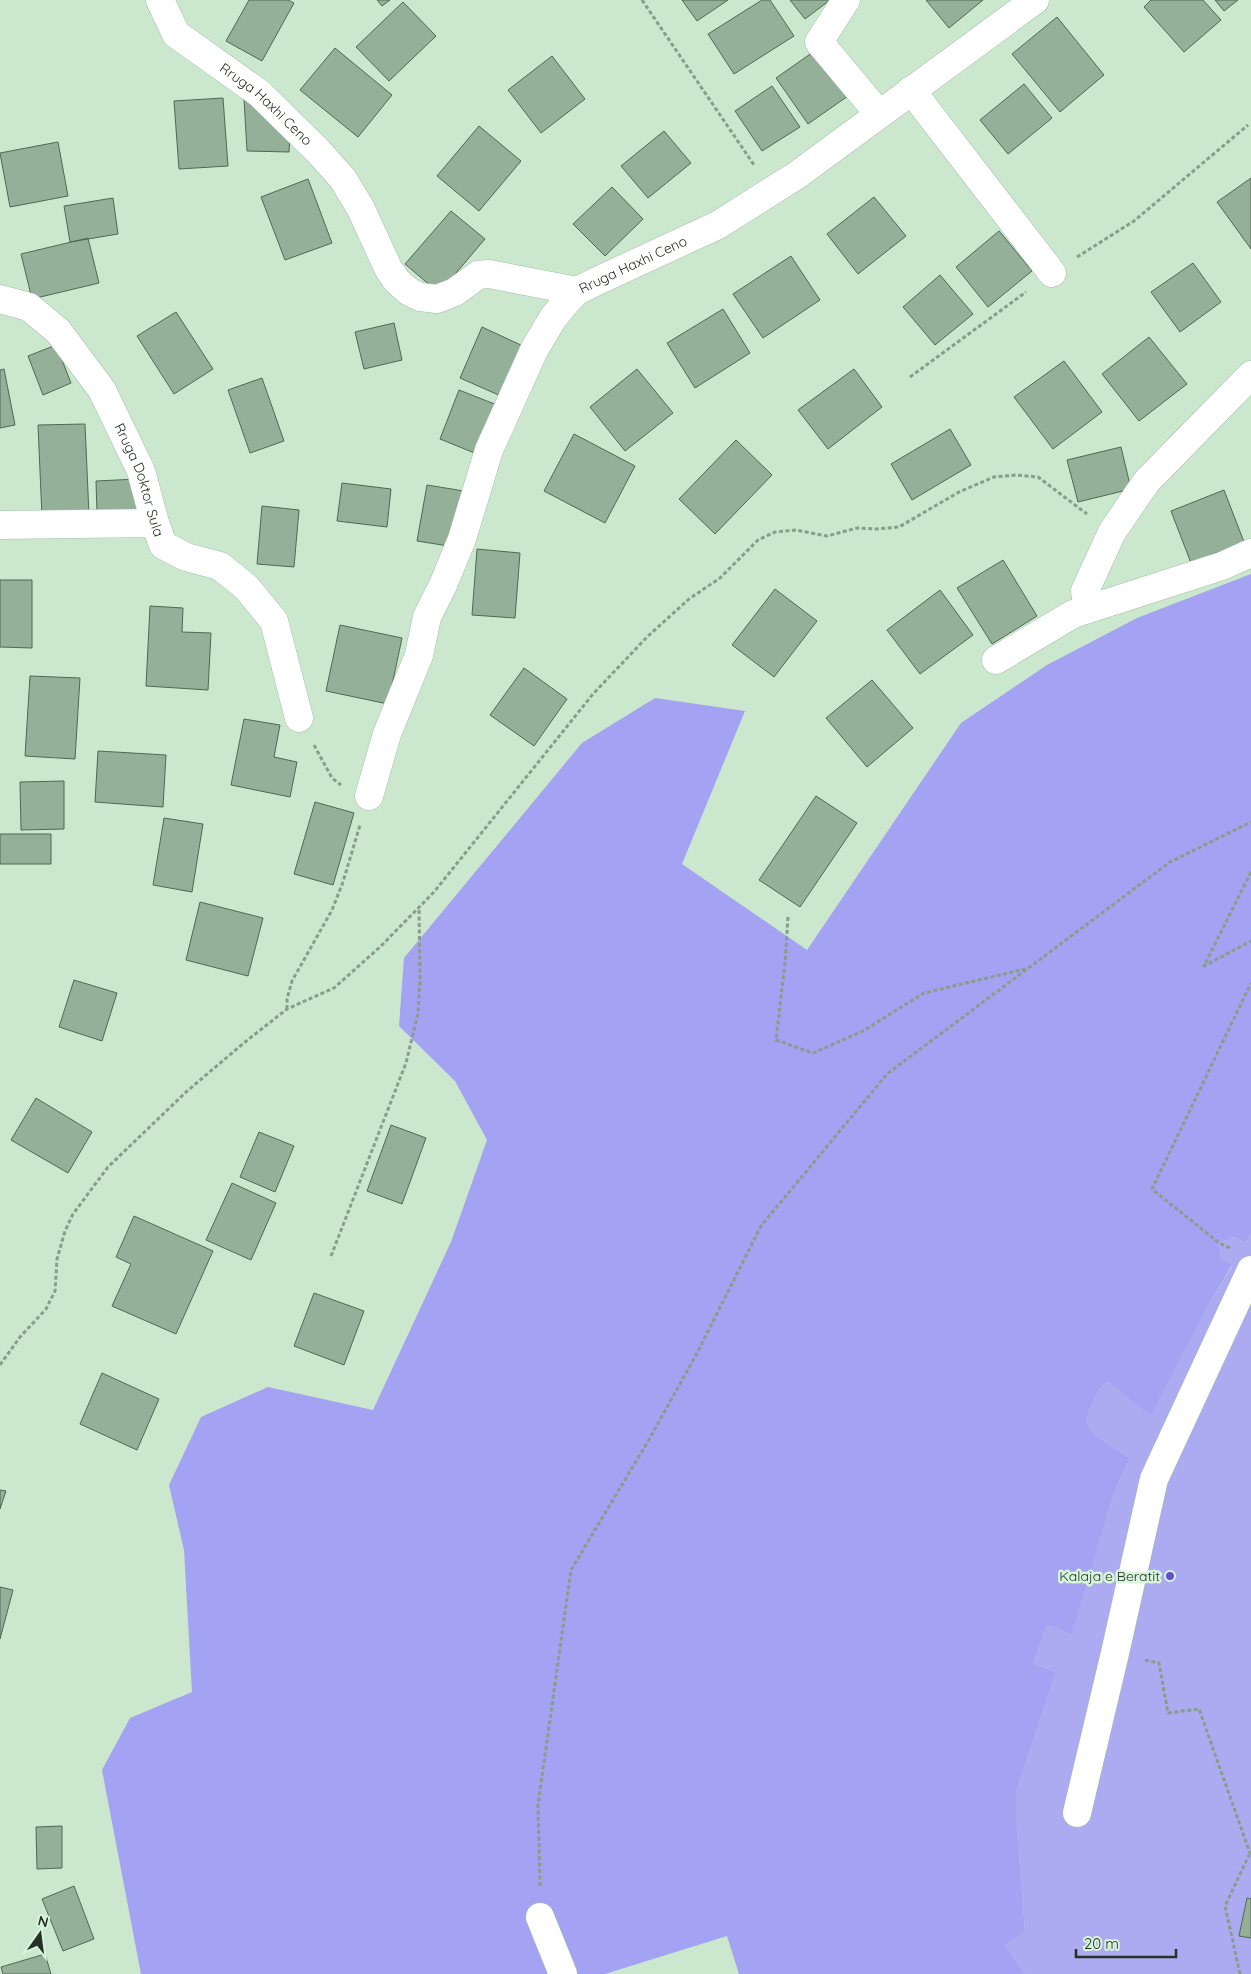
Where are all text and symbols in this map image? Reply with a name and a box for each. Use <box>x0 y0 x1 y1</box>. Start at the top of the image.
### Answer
street label: Rruga Haxhi Ceno <box>216 59 316 149</box>
street label: Rruga Haxhi Ceno <box>576 232 690 298</box>
street label: Rruga Doktor Sula <box>110 420 168 539</box>
place label: Kalaja e Beratit <box>1059 1567 1160 1585</box>
marker: Kalaja e Beratit <box>1164 1570 1176 1582</box>
north arrow <box>15 1909 65 1959</box>
text: N <box>36 1911 50 1931</box>
scale bar <box>1076 1926 1176 1958</box>
text: 20 m <box>1084 1934 1119 1953</box>

